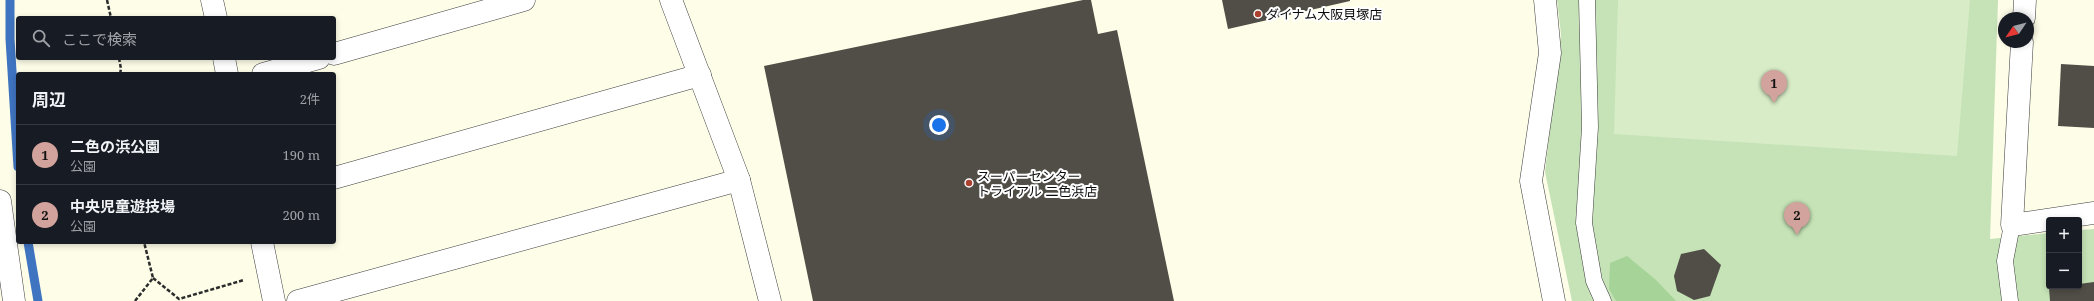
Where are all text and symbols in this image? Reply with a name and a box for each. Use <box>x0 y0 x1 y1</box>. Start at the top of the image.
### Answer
place label: ダイナム大阪貝塚店 <box>1266 5 1382 23</box>
marker: ダイナム大阪貝塚店 <box>1253 9 1263 19</box>
north arrow <box>1998 12 2034 48</box>
search box <box>16 16 336 60</box>
icon: search <box>30 27 52 49</box>
text: ここで検索 <box>62 29 137 49</box>
pin: 1 <box>1761 70 1787 103</box>
text: 周辺 <box>32 88 66 111</box>
text: 2件 <box>300 90 320 108</box>
your location <box>929 115 949 135</box>
text: 二色の浜公園 <box>70 136 160 156</box>
text: 1 <box>41 146 49 164</box>
text: 190 m <box>283 146 320 164</box>
text: 公園 <box>70 157 96 175</box>
place label: スーパーセンター トライアル 二色浜店 <box>977 167 1097 200</box>
marker: スーパーセンター トライアル 二色浜店 <box>964 178 974 188</box>
text: 中央児童遊技場 <box>70 196 175 216</box>
pin: 2 <box>1784 202 1810 235</box>
text: 2 <box>41 206 49 224</box>
text: 200 m <box>283 206 320 224</box>
text: 公園 <box>70 217 96 235</box>
map controls <box>2046 217 2082 289</box>
button: + <box>2046 217 2082 253</box>
button: − <box>2046 253 2082 289</box>

